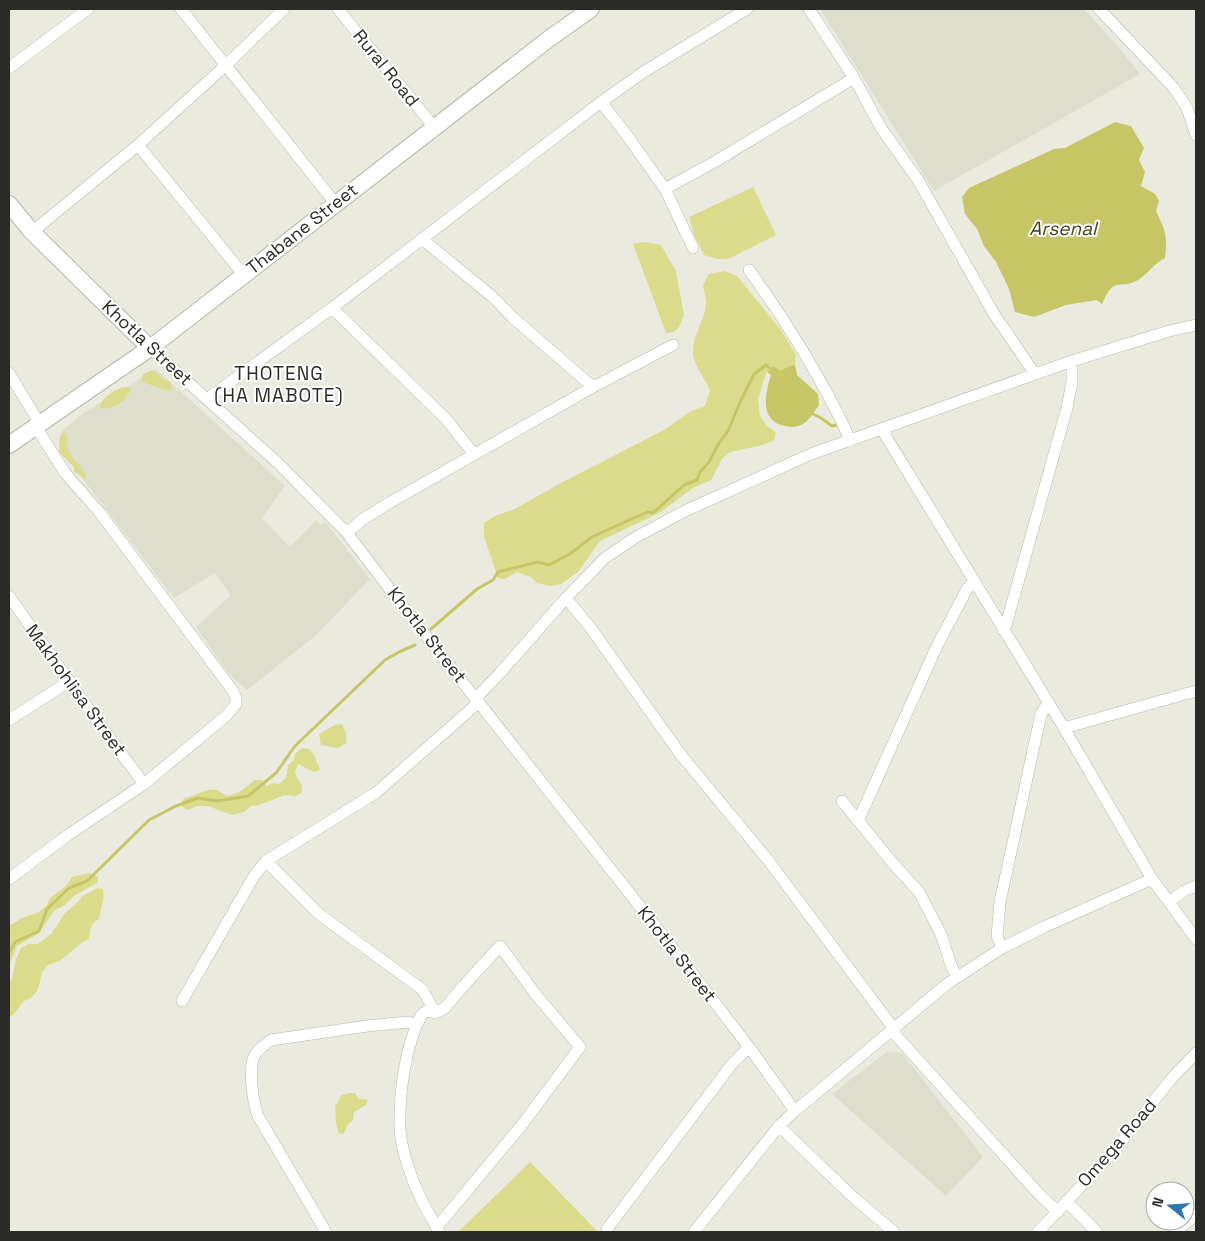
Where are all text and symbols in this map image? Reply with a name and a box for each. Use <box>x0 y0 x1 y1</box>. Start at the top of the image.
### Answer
street label: Rural Road <box>348 25 424 111</box>
street label: Thabane Street <box>241 178 362 279</box>
water label: Arsenal <box>1029 216 1099 241</box>
street label: Khotla Street <box>97 295 197 390</box>
district label: THOTENG (HA MABOTE) <box>214 361 344 408</box>
street label: Khotla Street <box>383 582 472 687</box>
street label: Makhohlisa Street <box>21 619 132 760</box>
street label: Khotla Street <box>633 901 722 1006</box>
street label: Omega Road <box>1072 1094 1161 1191</box>
north arrow <box>1145 1181 1195 1231</box>
text: N <box>1148 1195 1168 1209</box>

